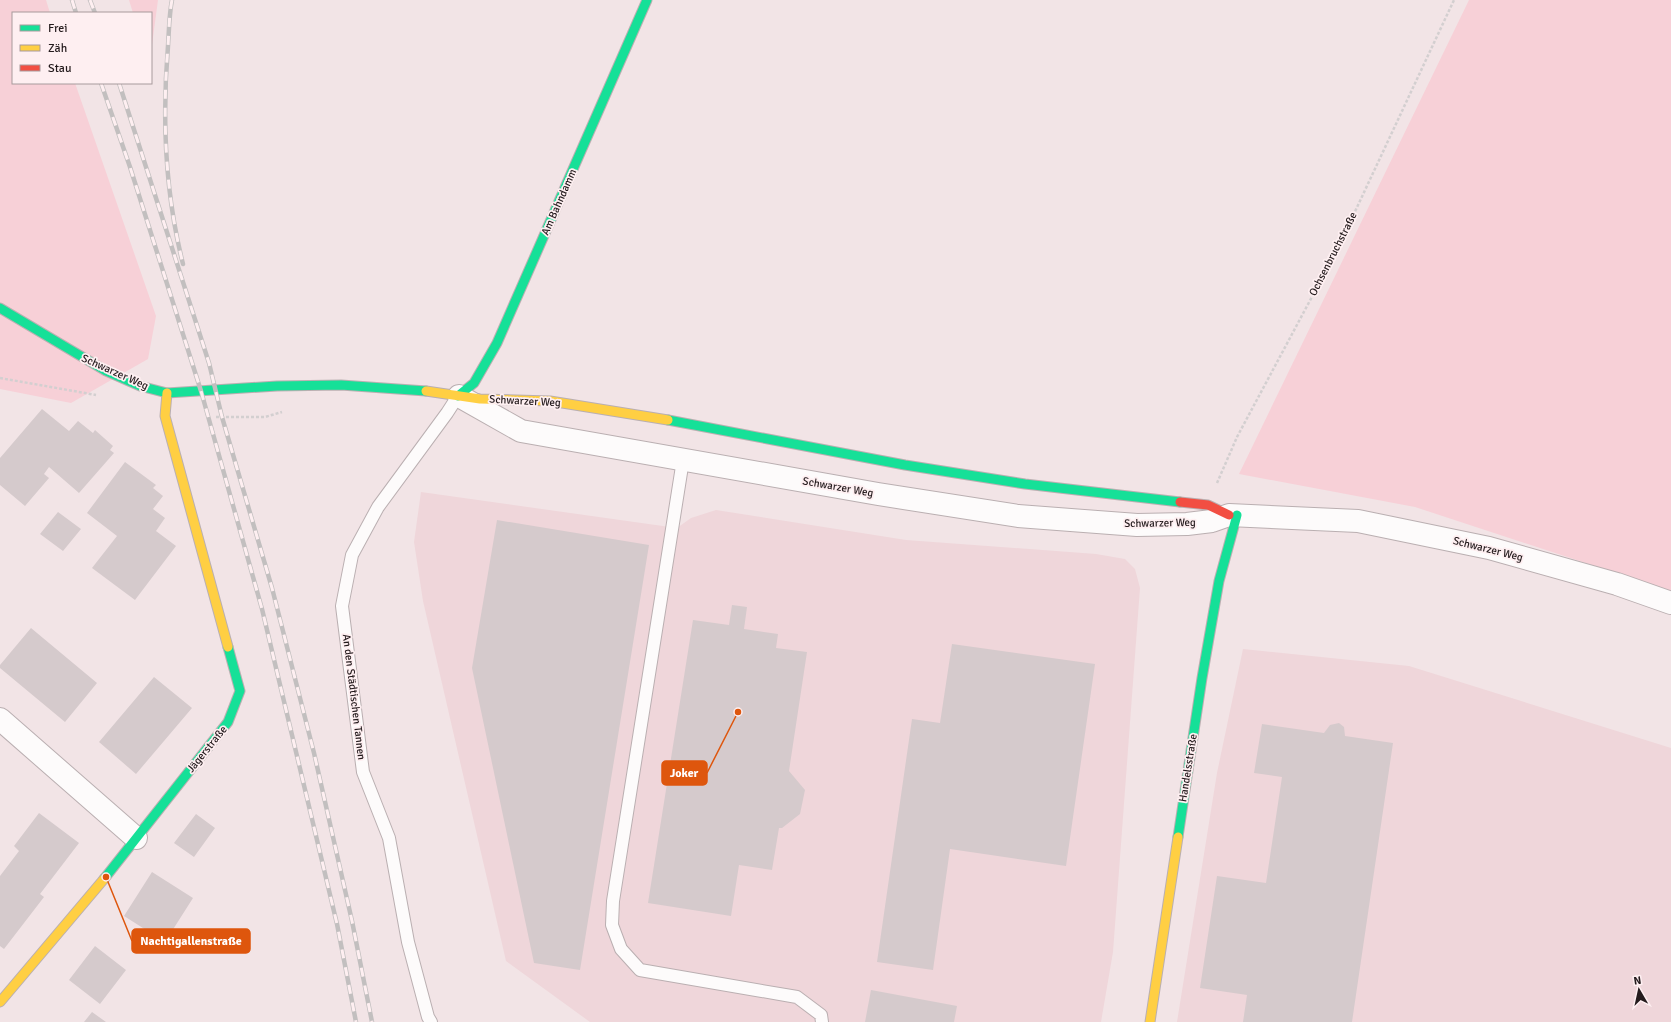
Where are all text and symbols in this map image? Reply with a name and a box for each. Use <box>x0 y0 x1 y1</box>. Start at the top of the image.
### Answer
legend <box>12 12 152 84</box>
text: Frei <box>48 21 67 36</box>
text: Zäh <box>48 41 67 56</box>
text: Stau <box>48 61 72 76</box>
street label: Am Bahndamm <box>539 167 579 237</box>
street label: Ochsenbruchstraße <box>1306 210 1360 298</box>
street label: Schwarzer Weg <box>80 351 151 393</box>
street label: Schwarzer Weg <box>489 393 561 409</box>
street label: Schwarzer Weg <box>802 474 875 500</box>
street label: Schwarzer Weg <box>1124 516 1196 530</box>
street label: Schwarzer Weg <box>1452 534 1525 564</box>
street label: An den Städtischen Tannen <box>340 633 368 761</box>
street label: Jägerstraße <box>184 723 230 775</box>
street label: Handelsstraße <box>1176 733 1200 803</box>
callout: Joker <box>662 761 707 785</box>
text: Joker <box>670 766 699 781</box>
callout: Nachtigallenstraße <box>132 929 250 953</box>
text: Nachtigallenstraße <box>140 934 242 949</box>
north arrow <box>1619 970 1659 1010</box>
text: N <box>1633 974 1642 988</box>

